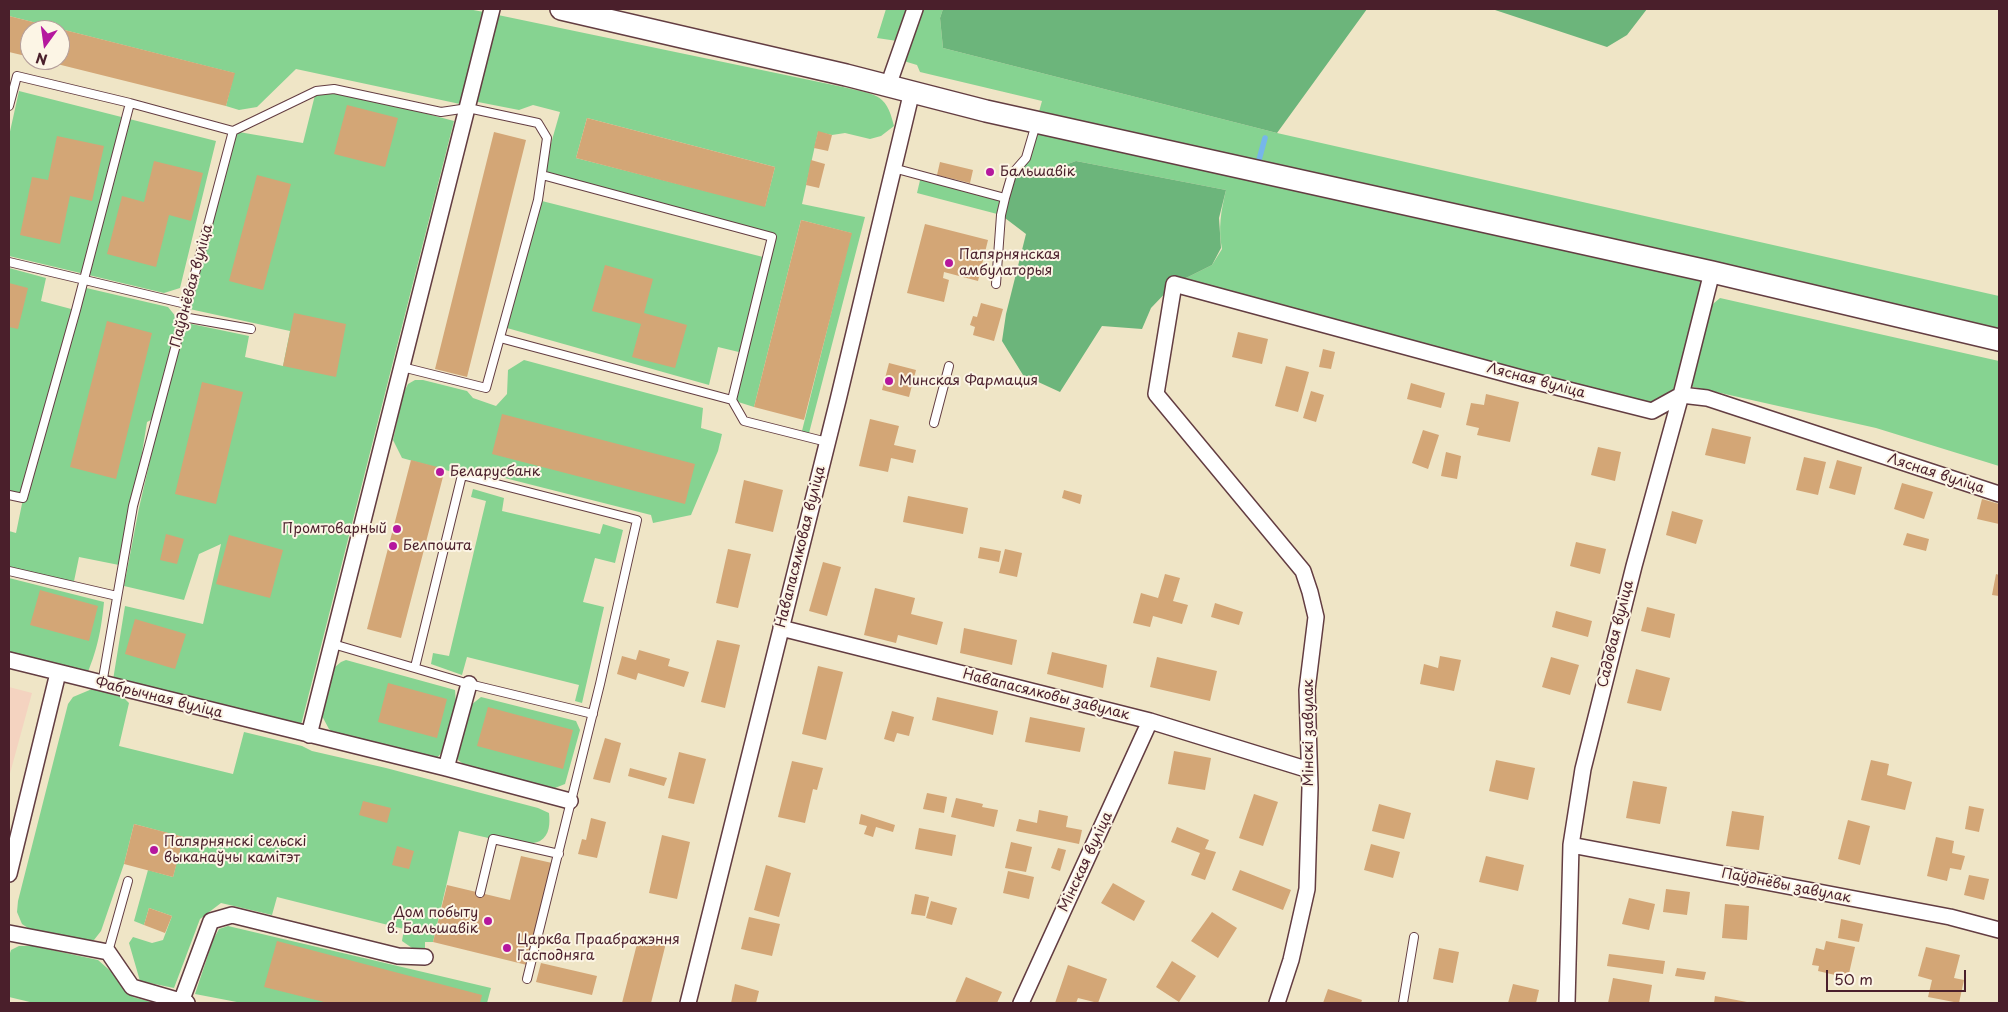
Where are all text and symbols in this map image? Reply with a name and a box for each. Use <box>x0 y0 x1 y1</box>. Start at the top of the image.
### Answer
north arrow <box>20 20 70 70</box>
text: N <box>34 48 49 71</box>
place label: Бальшавік <box>1000 164 1075 180</box>
marker: Бальшавік <box>984 166 996 178</box>
street label: Паўднёвая вуліца <box>167 222 217 350</box>
place label: Папярнянская амбулаторыя <box>959 247 1060 280</box>
marker: Папярнянская амбулаторыя <box>943 257 955 269</box>
street label: Лясная вуліца <box>1485 360 1587 402</box>
place label: Минская Фармация <box>899 373 1038 389</box>
marker: Минская Фармация <box>883 375 895 387</box>
street label: Лясная вуліца <box>1885 450 1987 498</box>
place label: Беларусбанк <box>450 464 540 480</box>
street label: Навапасялковая вуліца <box>773 464 829 630</box>
marker: Беларусбанк <box>434 466 446 478</box>
place label: Промтоварный <box>282 521 387 537</box>
marker: Промтоварный <box>391 523 403 535</box>
place label: Белпошта <box>403 538 472 554</box>
marker: Белпошта <box>387 540 399 552</box>
street label: Садовая вуліца <box>1595 579 1637 689</box>
street label: Навапасялковы завулак <box>961 666 1131 724</box>
street label: Фабрычная вуліца <box>94 674 224 722</box>
street label: Мінскі завулак <box>1301 679 1317 787</box>
street label: Мінская вуліца <box>1056 809 1116 915</box>
place label: Папярнянскі сельскі выканаўчы камітэт <box>164 834 306 866</box>
marker: Папярнянскі сельскі выканаўчы камітэт <box>148 844 160 856</box>
street label: Паўднёвы завулак <box>1720 865 1852 907</box>
place label: Дом побыту в. Бальшавік <box>387 905 478 938</box>
marker: Дом побыту в. Бальшавік <box>482 915 494 927</box>
place label: Царква Праабражэння Гасподняга <box>517 932 680 964</box>
marker: Царква Праабражэння Гасподняга <box>501 942 513 954</box>
scale bar <box>1828 960 1968 992</box>
text: 50 m <box>1834 967 1873 990</box>

